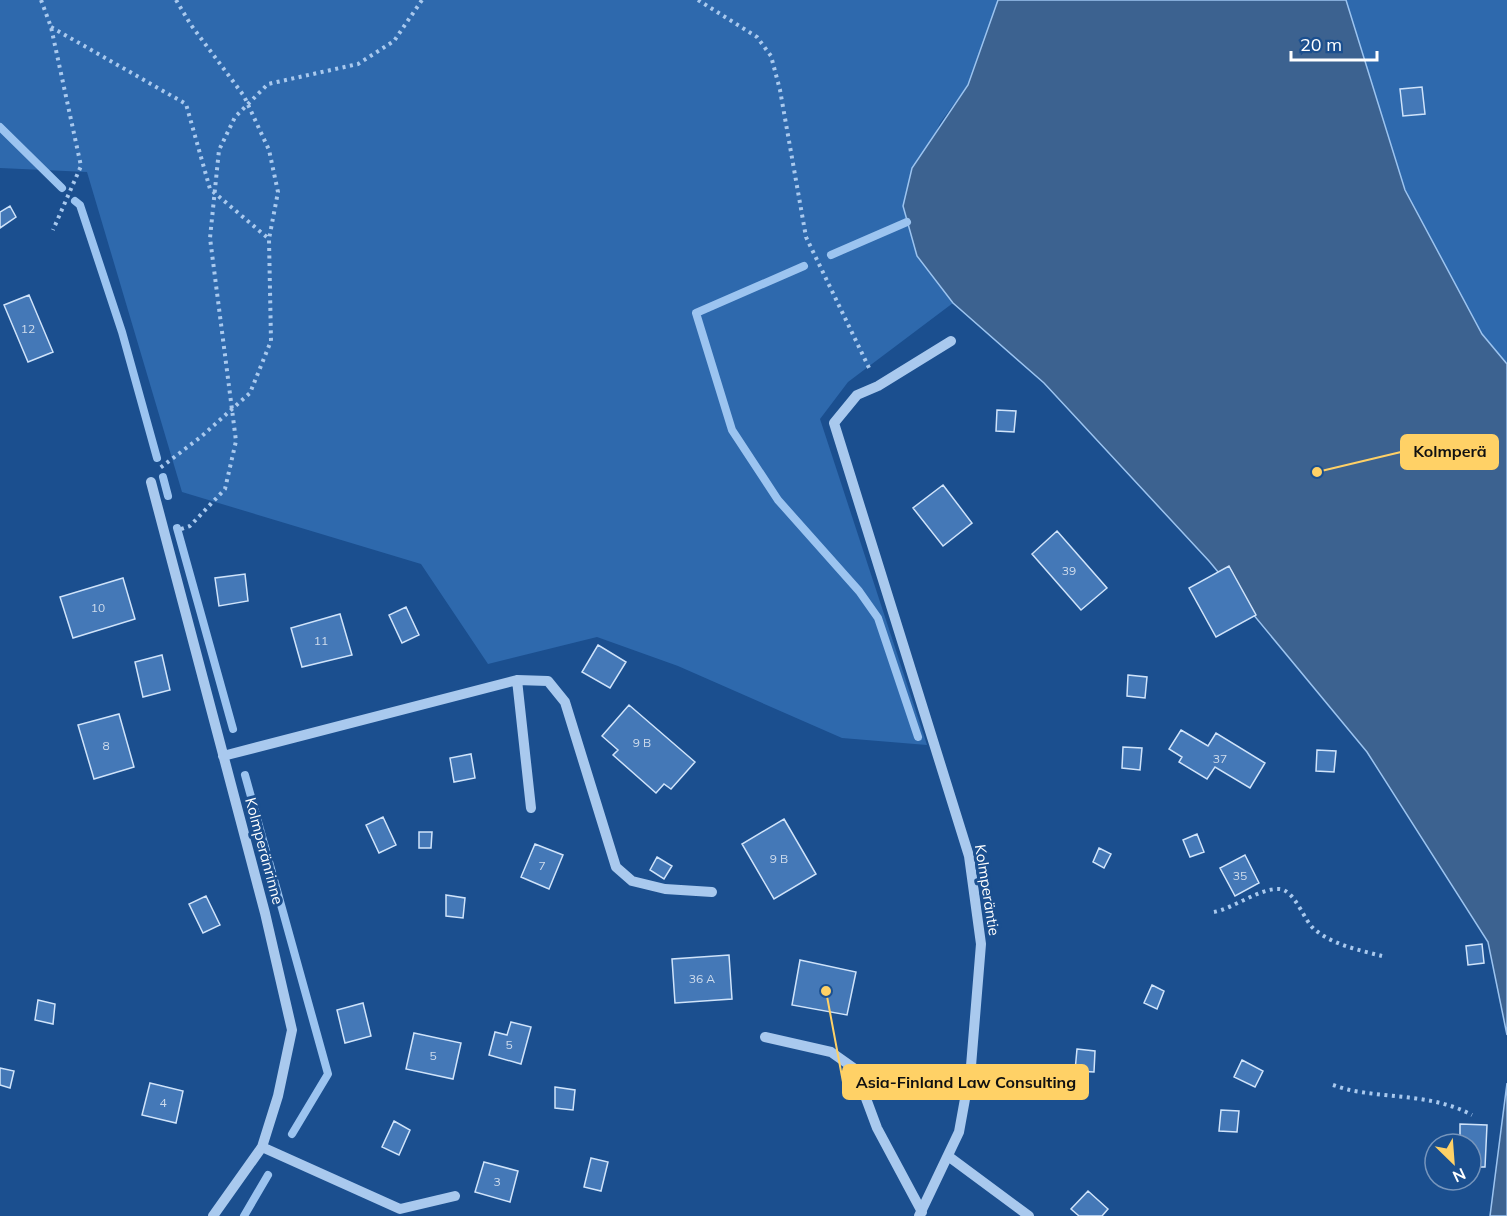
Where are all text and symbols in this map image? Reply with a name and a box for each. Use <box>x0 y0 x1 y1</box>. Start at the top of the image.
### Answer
scale bar <box>1291 24 1376 62</box>
text: 20 m <box>1300 33 1342 56</box>
house number: 12 <box>21 321 35 336</box>
callout: Kolmperä <box>1401 435 1498 469</box>
text: Kolmperä <box>1413 441 1487 461</box>
house number: 39 <box>1062 563 1076 578</box>
house number: 10 <box>91 600 105 615</box>
house number: 11 <box>314 633 328 648</box>
house number: 9 B <box>633 735 651 750</box>
house number: 8 <box>102 738 110 753</box>
house number: 37 <box>1213 751 1227 766</box>
street label: Kolmperänrinne <box>241 795 288 906</box>
street label: Kolmperäntie <box>971 843 1004 937</box>
house number: 9 B <box>770 851 788 866</box>
house number: 7 <box>538 858 546 873</box>
house number: 35 <box>1233 868 1247 883</box>
house number: 36 A <box>689 971 715 986</box>
house number: 5 <box>505 1037 513 1052</box>
house number: 5 <box>429 1048 437 1063</box>
callout: Asia-Finland Law Consulting <box>843 1065 1088 1099</box>
text: Asia-Finland Law Consulting <box>856 1072 1076 1092</box>
house number: 4 <box>159 1095 167 1110</box>
north arrow <box>1423 1132 1483 1192</box>
text: N <box>1450 1164 1469 1187</box>
house number: 3 <box>493 1174 501 1189</box>

